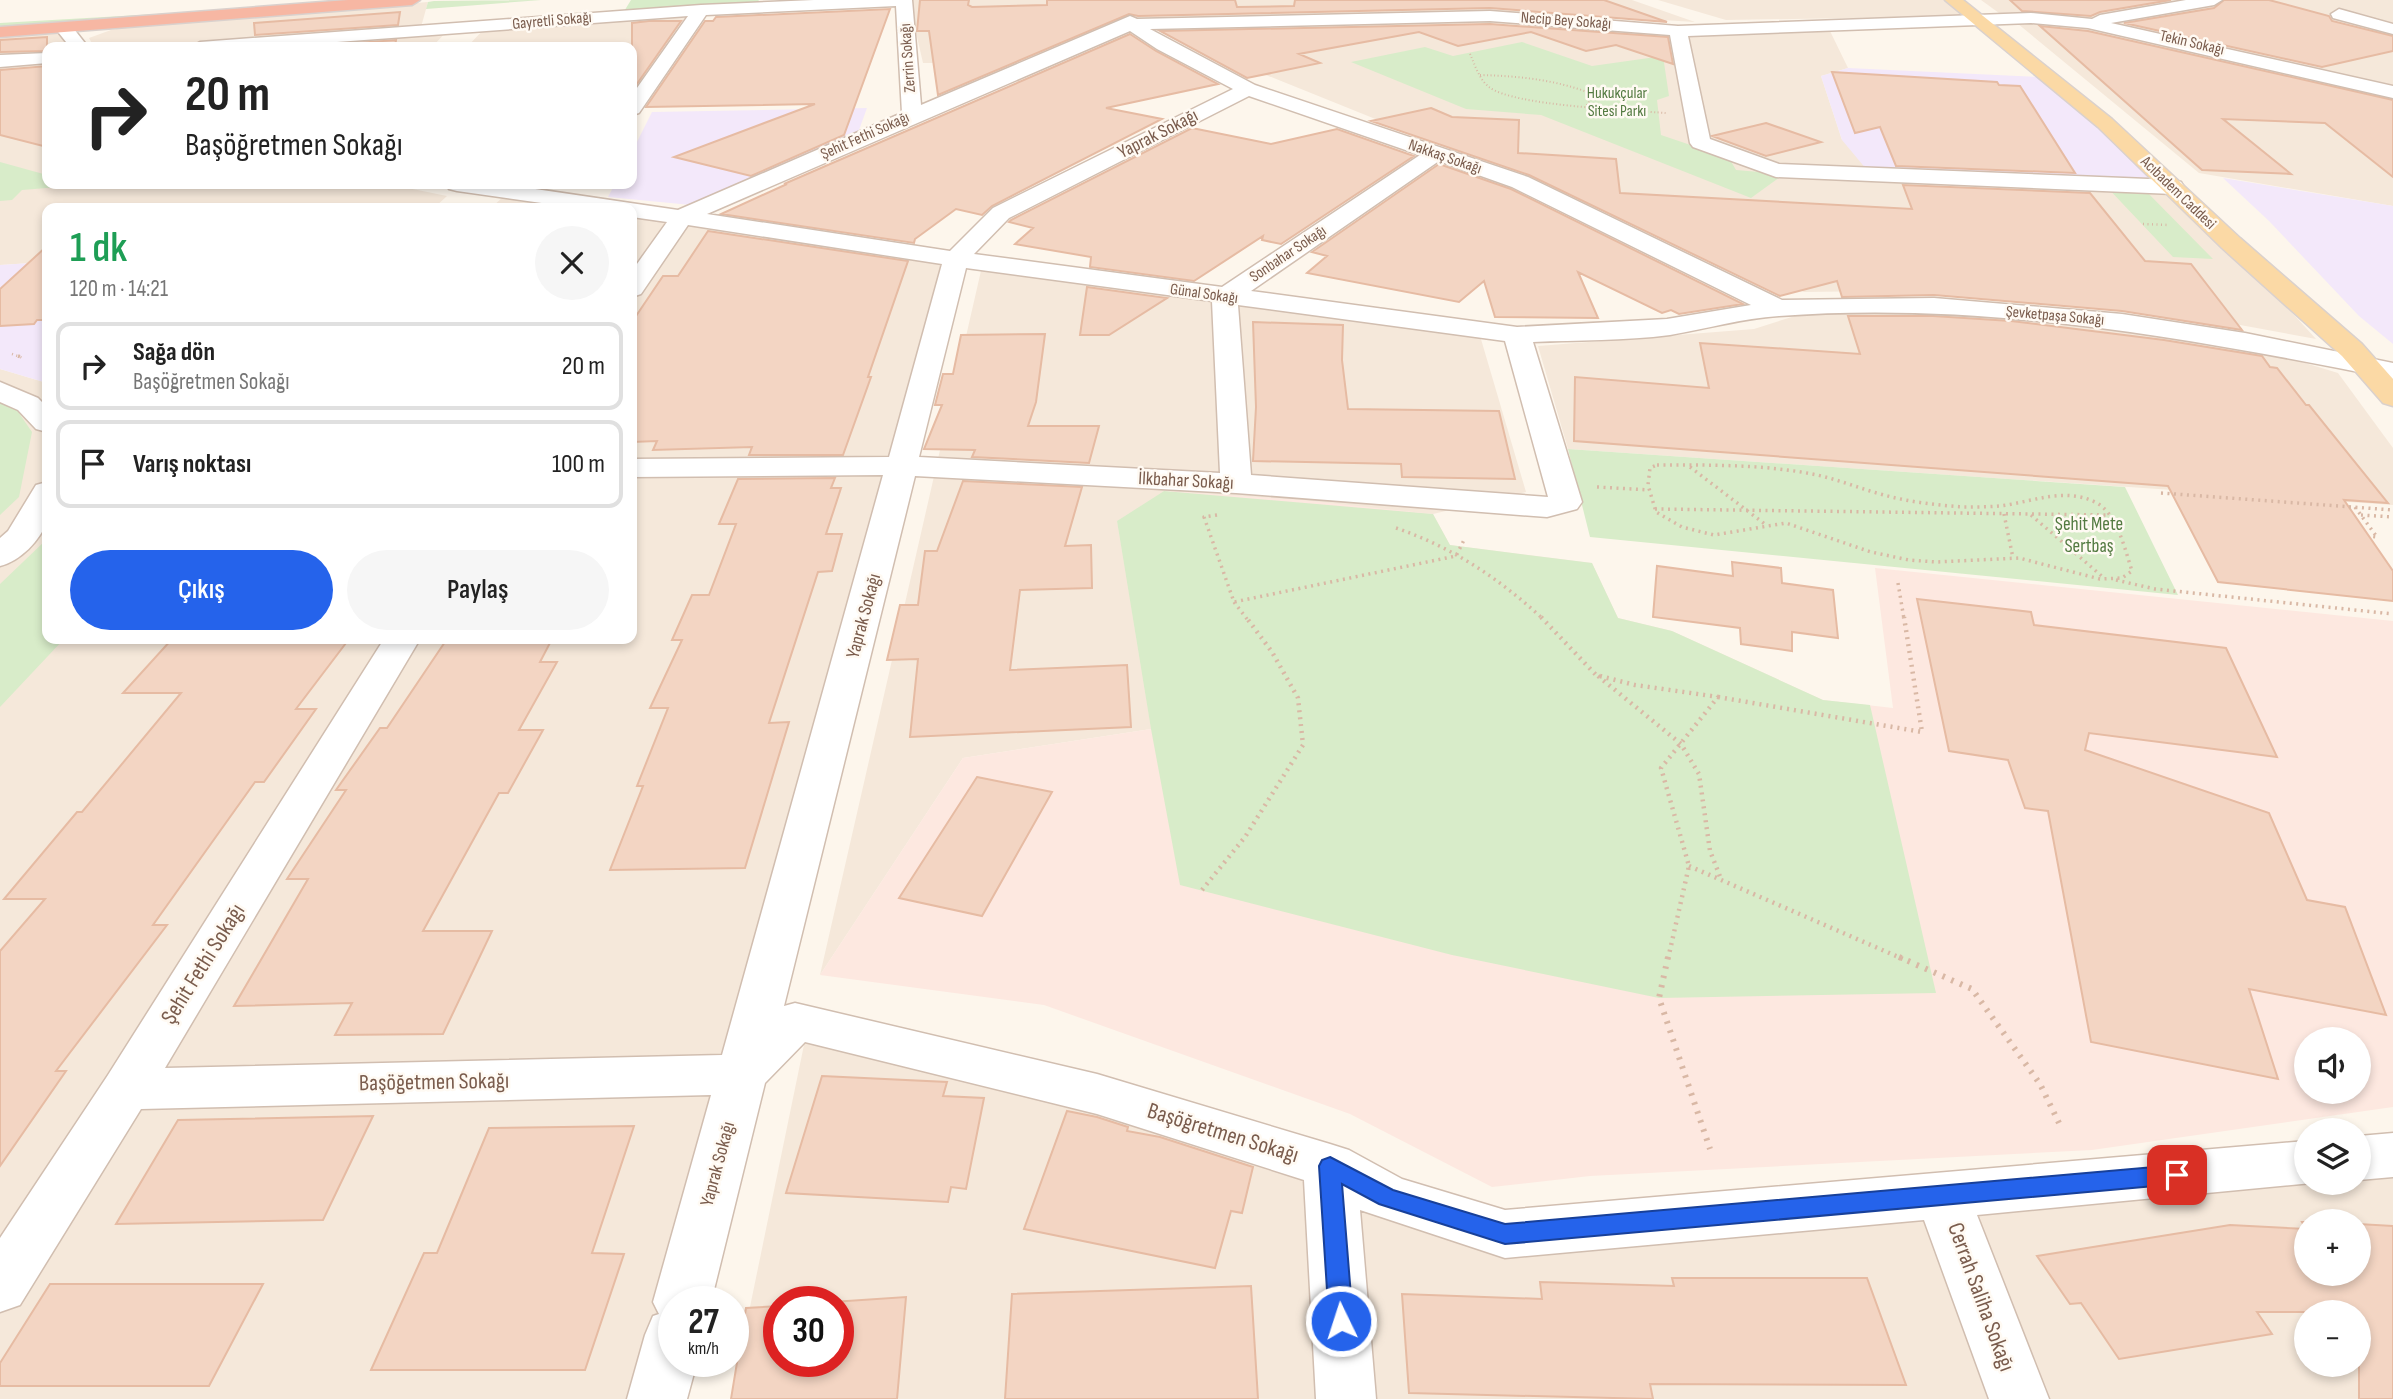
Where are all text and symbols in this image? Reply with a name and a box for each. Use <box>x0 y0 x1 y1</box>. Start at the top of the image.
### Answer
street label: Gayretli Sokağı <box>511 8 593 34</box>
street label: Necip Bey Sokağı <box>1520 8 1612 34</box>
street label: Zerrin Sokağı <box>896 23 920 93</box>
street label: Tekin Sokağı <box>2158 26 2226 60</box>
text: 20 m <box>185 66 270 125</box>
icon: right <box>70 70 161 161</box>
park label: Hukukçular Sitesi Parkı <box>1587 84 1648 121</box>
street label: Yaprak Sokağı <box>1114 104 1202 164</box>
street label: Şehit Fethi Sokağı <box>818 108 912 164</box>
text: Başöğretmen Sokağı <box>185 126 403 165</box>
street label: Nakkaş Sokağı <box>1406 136 1484 178</box>
street label: Acıbadem Caddesi <box>2136 152 2220 234</box>
street label: Sonbahar Sokağı <box>1246 221 1330 287</box>
text: 1 dk <box>70 223 127 274</box>
button: close <box>535 226 609 300</box>
text: 120 m · 14:21 <box>70 275 168 303</box>
street label: Günal Sokağı <box>1169 280 1239 308</box>
street label: Şevketpaşa Sokağı <box>2005 302 2105 330</box>
text: Sağa dön <box>133 337 215 368</box>
icon: right <box>74 347 112 385</box>
text: 20 m <box>562 351 605 382</box>
text: Başöğretmen Sokağı <box>133 368 290 396</box>
icon: arrive <box>74 445 112 483</box>
text: Varış noktası <box>133 449 251 480</box>
text: 100 m <box>552 449 605 480</box>
street label: İlkbahar Sokağı <box>1138 467 1234 495</box>
park label: Şehit Mete Sertbaş <box>2055 513 2123 558</box>
button: Çıkış <box>70 550 333 630</box>
button: Paylaş <box>347 550 609 630</box>
street label: Yaprak Sokağı <box>842 571 886 661</box>
street label: Şehit Fethi Sokağı <box>155 899 251 1029</box>
map controls <box>2294 1027 2371 1377</box>
button: sound <box>2294 1027 2371 1104</box>
street label: Başöğetmen Sokağı <box>359 1067 509 1097</box>
street label: Başöğretmen Sokağı <box>1144 1097 1302 1169</box>
button: layers <box>2294 1118 2371 1195</box>
street label: Yaprak Sokağı <box>696 1119 740 1209</box>
pin <box>2147 1145 2207 1205</box>
icon: arrive <box>2158 1156 2196 1194</box>
button: + <box>2294 1209 2371 1286</box>
street label: Cerrah Saliha Sokağı <box>1941 1219 2021 1375</box>
position arrow <box>1304 1284 1378 1358</box>
speed limit sign: 30 <box>763 1286 854 1377</box>
button: − <box>2294 1300 2371 1377</box>
text: 27 <box>688 1301 719 1344</box>
text: km/h <box>688 1338 719 1359</box>

